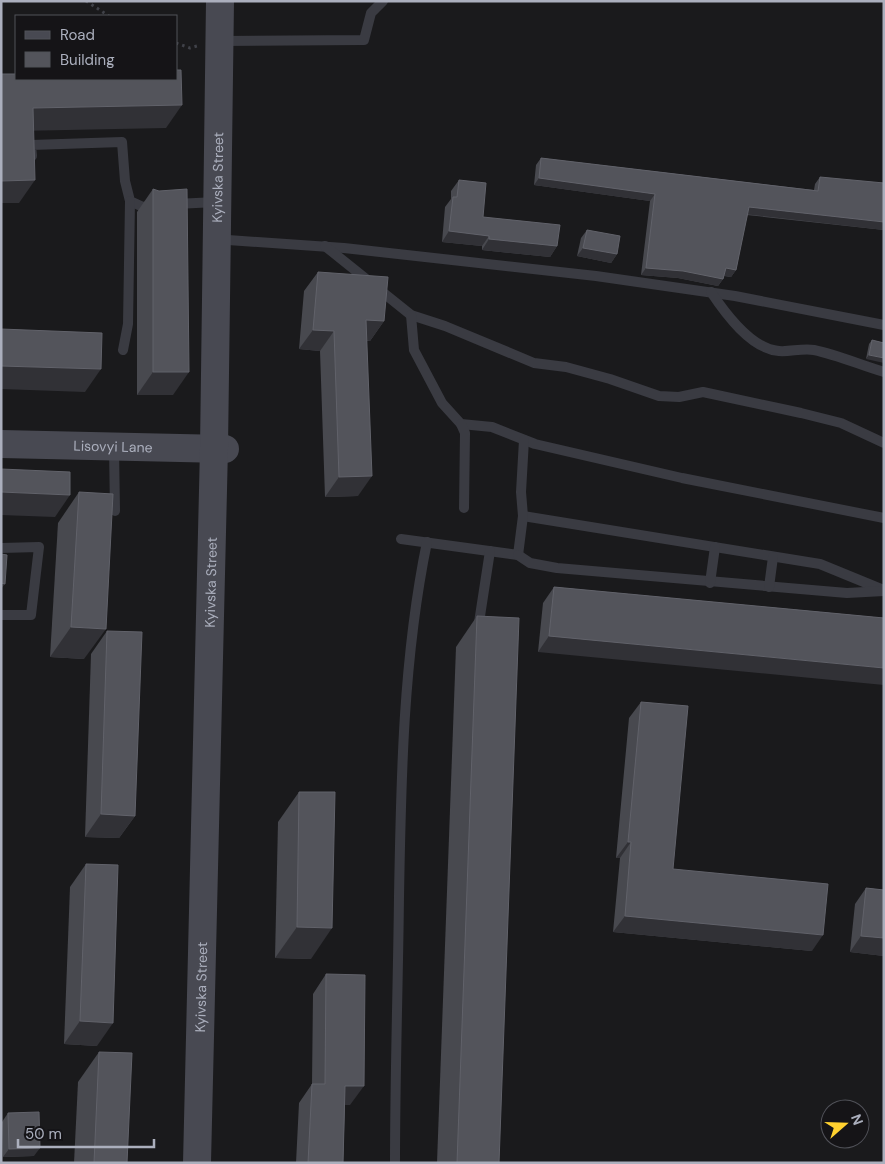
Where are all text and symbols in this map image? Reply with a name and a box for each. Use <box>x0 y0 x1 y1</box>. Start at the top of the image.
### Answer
legend <box>15 15 178 80</box>
text: Road <box>60 25 95 45</box>
text: Building <box>60 50 115 70</box>
street label: Kyivska Street <box>208 132 227 223</box>
street label: Lisovyi Lane <box>73 437 153 456</box>
street label: Kyivska Street <box>201 537 221 628</box>
street label: Kyivska Street <box>191 941 211 1033</box>
north arrow <box>820 1099 870 1149</box>
text: N <box>847 1112 867 1127</box>
scale bar <box>18 1116 154 1148</box>
text: 50 m <box>25 1124 62 1144</box>

